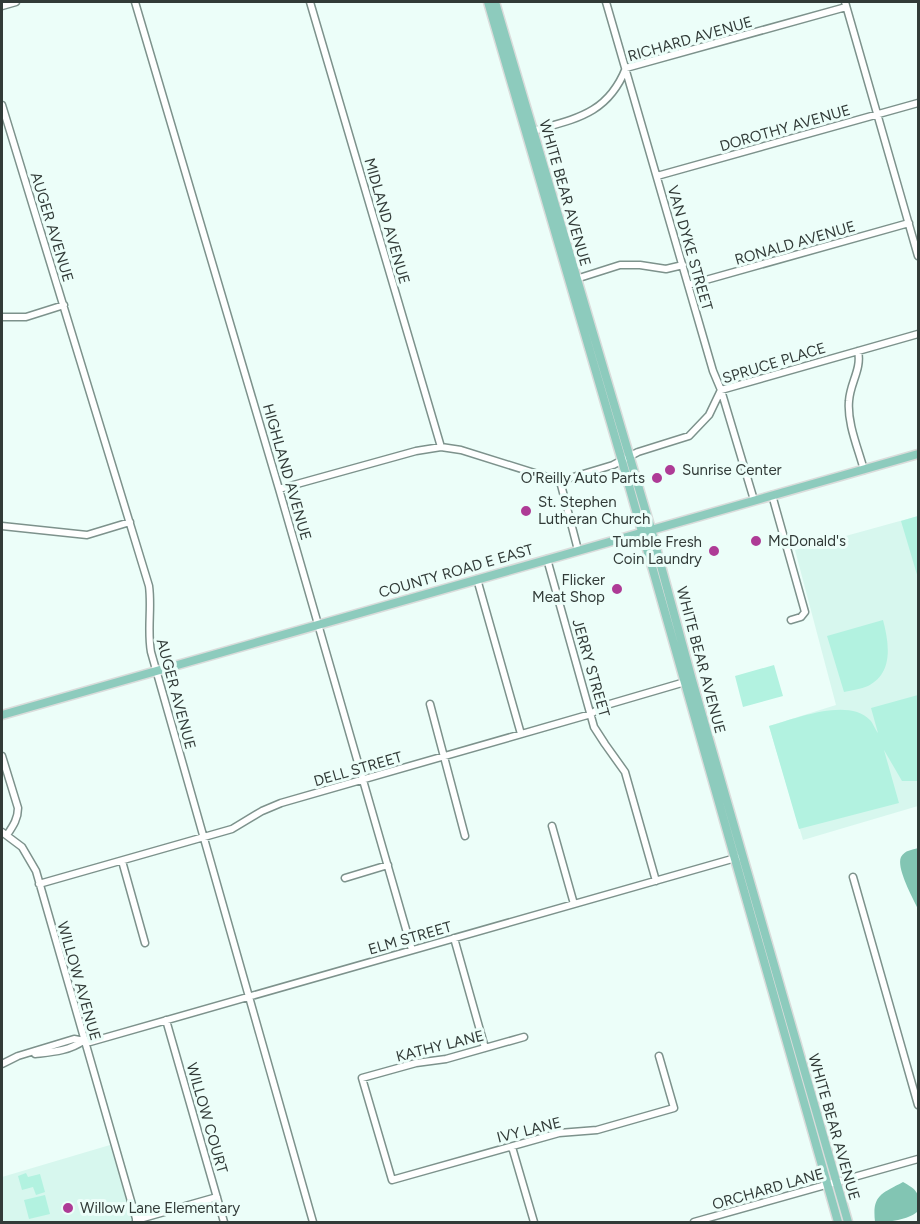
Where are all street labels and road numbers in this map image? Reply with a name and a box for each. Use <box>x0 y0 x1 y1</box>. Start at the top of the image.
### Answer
street label: RICHARD AVENUE <box>626 13 754 65</box>
street label: DOROTHY AVENUE <box>718 101 852 155</box>
street label: WHITE BEAR AVENUE <box>535 118 595 268</box>
street label: MIDLAND AVENUE <box>360 156 414 286</box>
street label: AUGER AVENUE <box>27 170 77 284</box>
street label: VAN DYKE STREET <box>664 183 717 313</box>
street label: RONALD AVENUE <box>733 217 857 269</box>
street label: SPRUCE PLACE <box>720 339 828 387</box>
street label: HIGHLAND AVENUE <box>259 402 315 542</box>
street label: COUNTY ROAD E EAST <box>377 540 536 602</box>
street label: WHITE BEAR AVENUE <box>673 584 729 736</box>
street label: JERRY STREET <box>568 617 614 720</box>
street label: AUGER AVENUE <box>153 637 199 751</box>
street label: DELL STREET <box>312 748 405 790</box>
street label: ELM STREET <box>366 917 455 959</box>
street label: WILLOW AVENUE <box>53 919 105 1043</box>
street label: KATHY LANE <box>394 1026 486 1066</box>
street label: WHITE BEAR AVENUE <box>804 1052 864 1202</box>
street label: WILLOW COURT <box>183 1061 232 1176</box>
street label: IVY LANE <box>495 1113 563 1147</box>
street label: ORCHARD LANE <box>710 1164 826 1214</box>

